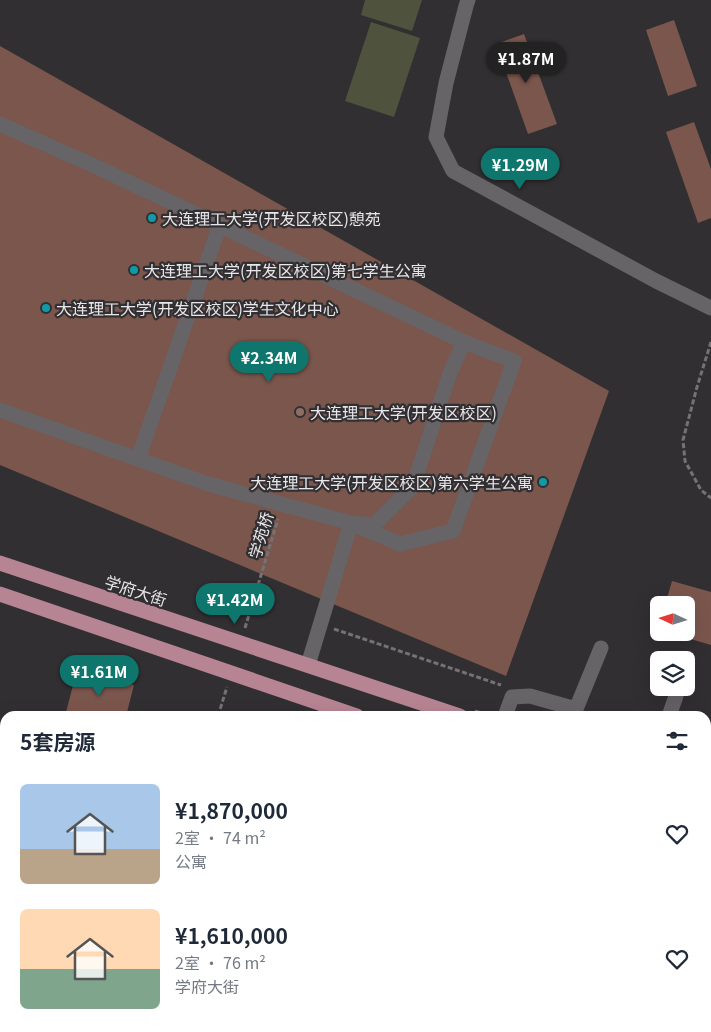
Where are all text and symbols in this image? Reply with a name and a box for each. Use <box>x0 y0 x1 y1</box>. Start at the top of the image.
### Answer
pin: ¥1.87M <box>485 42 567 84</box>
text: ¥1.87M <box>498 46 554 70</box>
pin: ¥1.29M <box>479 148 561 190</box>
text: ¥1.29M <box>492 152 548 176</box>
place label: 大连理工大学(开发区校区)憩苑 <box>162 206 381 230</box>
marker: 大连理工大学(开发区校区)憩苑 <box>146 212 158 224</box>
place label: 大连理工大学(开发区校区)第七学生公寓 <box>144 258 427 282</box>
marker: 大连理工大学(开发区校区)第七学生公寓 <box>128 264 140 276</box>
place label: 大连理工大学(开发区校区)学生文化中心 <box>56 296 339 320</box>
marker: 大连理工大学(开发区校区)学生文化中心 <box>40 302 52 314</box>
pin: ¥2.34M <box>228 340 310 383</box>
text: ¥2.34M <box>241 345 297 369</box>
place label: 大连理工大学(开发区校区) <box>310 400 497 424</box>
marker: 大连理工大学(开发区校区) <box>294 406 306 418</box>
place label: 大连理工大学(开发区校区)第六学生公寓 <box>250 470 533 494</box>
marker: 大连理工大学(开发区校区)第六学生公寓 <box>537 476 549 488</box>
street label: 学苑桥 <box>242 509 278 561</box>
street label: 学府大街 <box>102 569 170 611</box>
pin: ¥1.42M <box>194 582 276 625</box>
text: ¥1.42M <box>207 587 263 611</box>
north arrow <box>650 596 695 641</box>
map controls <box>650 596 695 696</box>
button: layers <box>650 651 695 696</box>
pin: ¥1.61M <box>58 654 140 697</box>
text: ¥1.61M <box>71 659 127 683</box>
text: 5套房源 <box>20 726 95 756</box>
icon: filters <box>663 727 691 755</box>
text: ¥1,870,000 <box>175 795 288 825</box>
icon: home <box>60 804 120 864</box>
icon: heart <box>663 820 691 848</box>
text: 2室 · 74 m² <box>175 825 266 849</box>
text: 公寓 <box>175 849 207 873</box>
text: ¥1,610,000 <box>175 920 288 950</box>
icon: home <box>60 929 120 989</box>
icon: heart <box>663 945 691 973</box>
text: 2室 · 76 m² <box>175 950 266 974</box>
text: 学府大街 <box>175 974 239 998</box>

